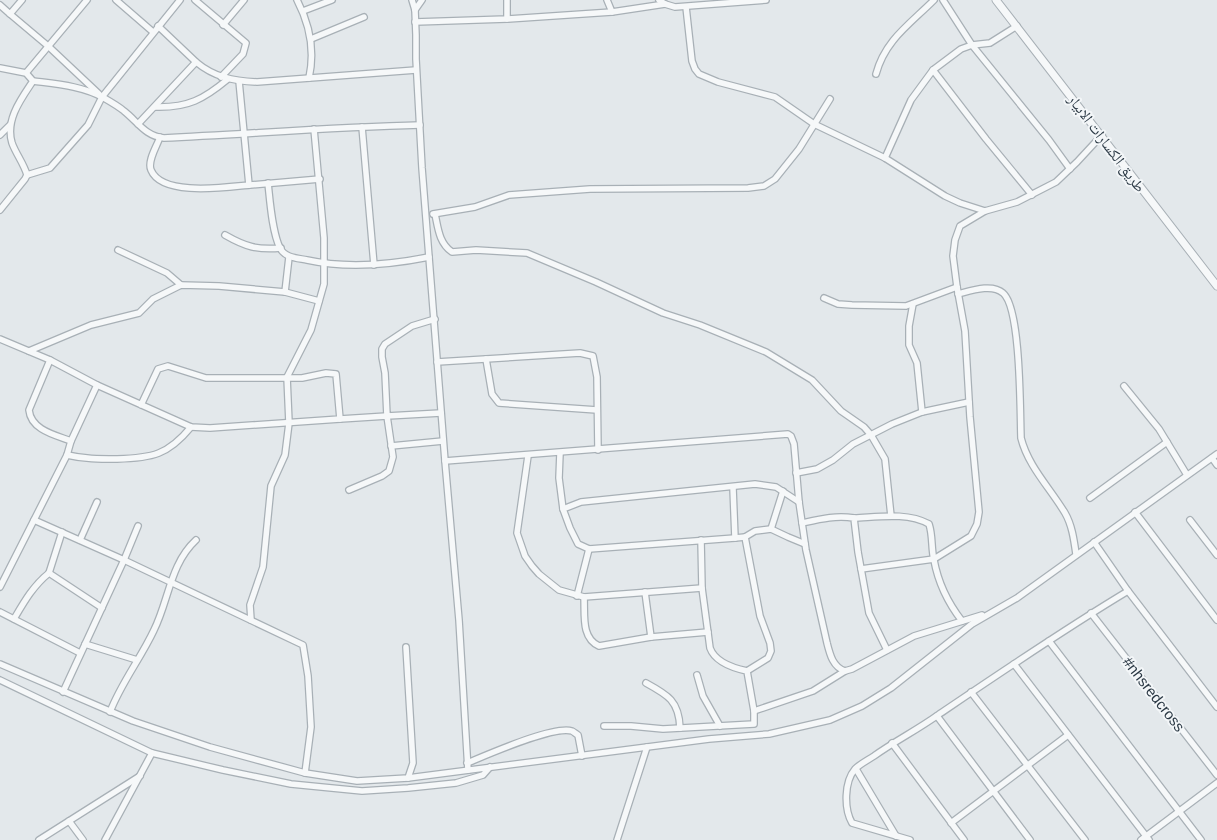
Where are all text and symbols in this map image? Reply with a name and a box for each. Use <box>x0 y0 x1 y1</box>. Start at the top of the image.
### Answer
street label: طريق الكسارات الابيار <box>1063 90 1149 196</box>
street label: #nhsredcross <box>1120 653 1188 735</box>

